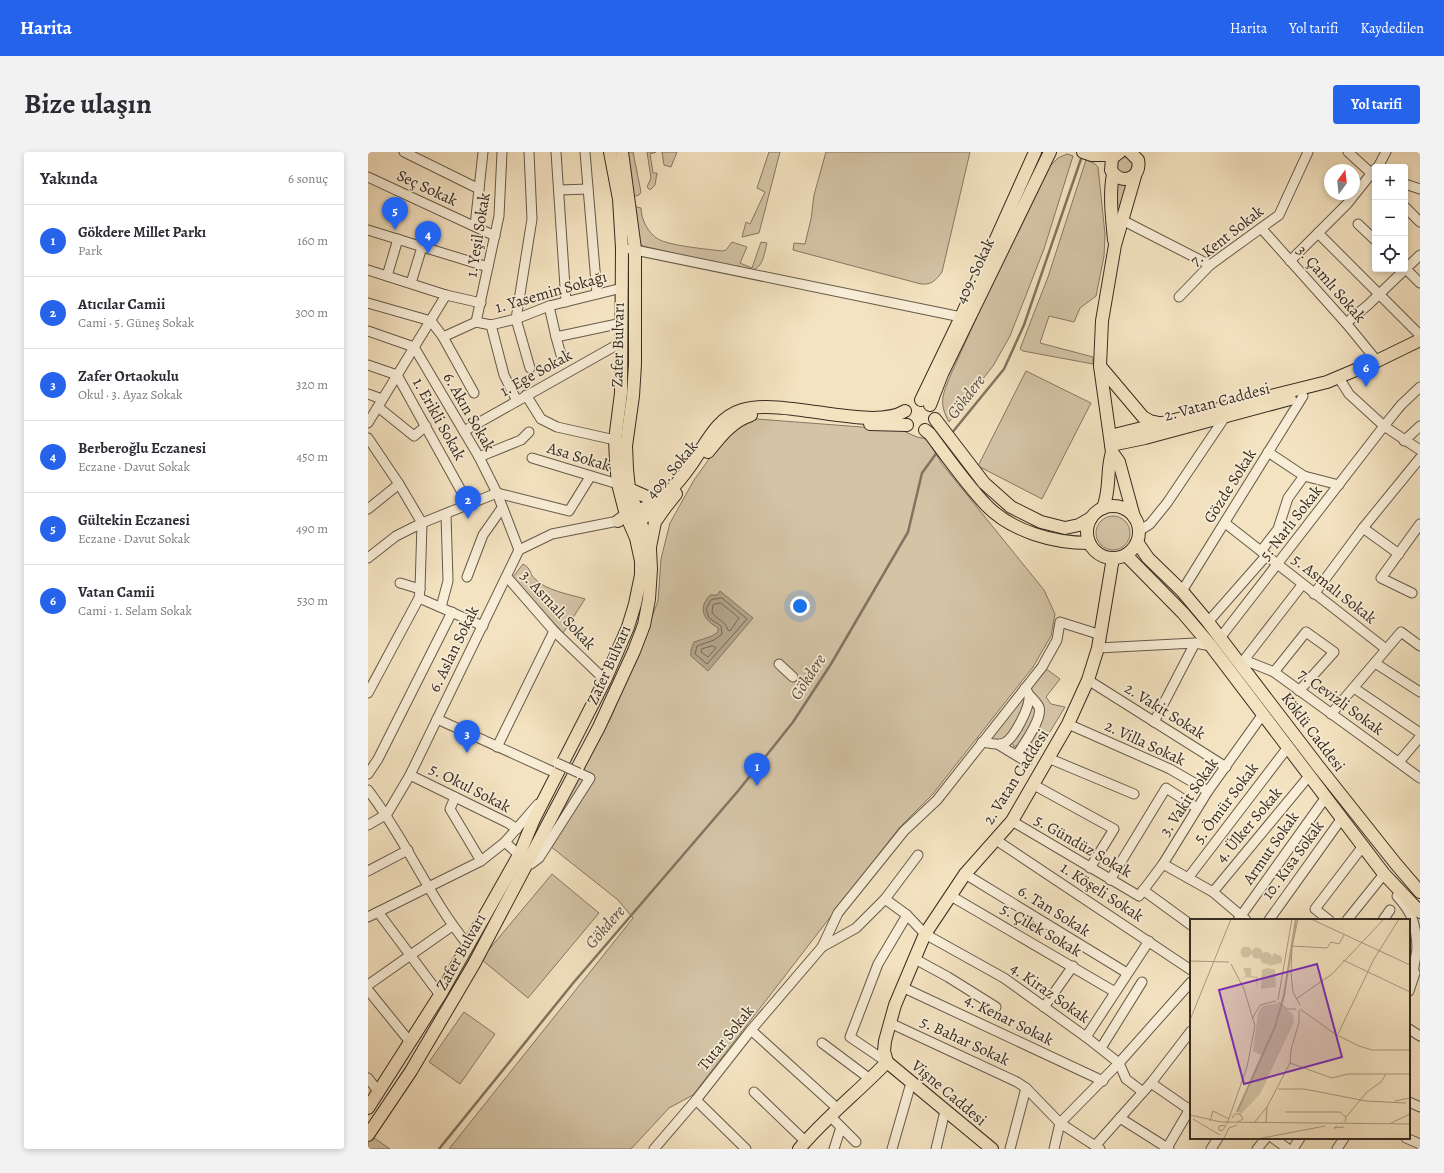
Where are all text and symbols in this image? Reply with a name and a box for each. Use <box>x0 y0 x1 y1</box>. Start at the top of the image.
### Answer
text: Harita <box>20 15 72 41</box>
text: Harita <box>1230 19 1267 38</box>
text: Yol tarifi <box>1289 19 1338 38</box>
text: Kaydedilen <box>1360 19 1424 38</box>
text: Bize ulaşın <box>24 85 152 123</box>
button: Yol tarifi <box>1333 85 1420 124</box>
street label: Seç Sokak <box>393 164 461 212</box>
north arrow <box>1324 164 1360 200</box>
map controls <box>1372 164 1408 272</box>
button: + <box>1372 164 1408 200</box>
text: Yakında <box>40 167 98 190</box>
text: 6 sonuç <box>288 170 328 187</box>
street label: 1. Yeşil Sokak <box>460 191 496 279</box>
pin: 5 <box>382 197 408 230</box>
street label: 7. Kent Sokak <box>1186 200 1268 272</box>
button: − <box>1372 200 1408 236</box>
pin: 4 <box>415 221 441 254</box>
text: Gökdere Millet Parkı <box>78 222 206 242</box>
text: 1 <box>51 232 55 249</box>
text: 160 m <box>297 232 328 249</box>
street label: 409. Sokak <box>950 235 1000 307</box>
button: locate <box>1372 236 1408 272</box>
street label: 3. Çamlı Sokak <box>1291 241 1371 327</box>
text: Park <box>78 242 102 259</box>
street label: 1. Yasemin Sokağı <box>492 266 610 318</box>
text: Atıcılar Camii <box>78 294 165 314</box>
street label: Zafer Bulvarı <box>606 302 630 388</box>
text: 2 <box>50 304 56 321</box>
text: 300 m <box>295 304 328 321</box>
text: Cami · 5. Güneş Sokak <box>78 314 194 331</box>
street label: 1. Ege Sokak <box>496 344 576 402</box>
pin: 6 <box>1353 354 1379 387</box>
text: Zafer Ortaokulu <box>78 366 179 386</box>
street label: 6. Akın Sokak <box>438 369 500 456</box>
water label: Gökdere <box>941 370 991 424</box>
street label: 1. Erikli Sokak <box>407 374 471 464</box>
text: 3 <box>50 376 56 393</box>
text: 320 m <box>296 376 328 393</box>
street label: 2. Vatan Caddesi <box>1162 377 1272 427</box>
text: Okul · 3. Ayaz Sokak <box>78 386 182 403</box>
street label: 409. Sokak <box>641 436 703 504</box>
street label: Asa Sokak <box>543 437 614 477</box>
text: Berberoğlu Eczanesi <box>78 438 206 458</box>
street label: Gözde Sokak <box>1198 445 1262 527</box>
text: 4 <box>50 448 56 465</box>
text: 450 m <box>296 448 328 465</box>
text: Eczane · Davut Sokak <box>78 458 190 475</box>
street label: 5. Narlı Sokak <box>1255 481 1327 565</box>
pin: 2 <box>455 486 481 519</box>
text: Gültekin Eczanesi <box>78 510 190 530</box>
text: 5 <box>50 520 56 537</box>
text: 490 m <box>296 520 328 537</box>
text: Eczane · Davut Sokak <box>78 530 190 547</box>
street label: 5. Asmalı Sokak <box>1287 549 1381 629</box>
street label: 3. Asmalı Sokak <box>515 565 601 655</box>
text: Vatan Camii <box>78 582 155 602</box>
text: 6 <box>50 592 56 609</box>
text: 530 m <box>297 592 328 609</box>
your location <box>790 596 810 616</box>
text: Cami · 1. Selam Sokak <box>78 602 192 619</box>
street label: 6. Aslan Sokak <box>424 602 484 696</box>
street label: Zafer Bulvarı <box>582 622 636 708</box>
water label: Gökdere <box>785 650 831 704</box>
street label: 7. Cevizli Sokak <box>1294 663 1388 741</box>
street label: 2. Vakit Sokak <box>1120 677 1210 745</box>
street label: Köklü Caddesi <box>1276 688 1350 776</box>
street label: 2. Villa Sokak <box>1101 715 1189 771</box>
pin: 3 <box>454 720 480 753</box>
street label: 2. Vatan Caddesi <box>978 725 1054 829</box>
pin: 1 <box>744 753 770 786</box>
street label: 3. Vakit Sokak <box>1155 753 1223 841</box>
street label: 5. Okul Sokak <box>426 758 514 818</box>
street label: 5. Ömür Sokak <box>1188 758 1264 848</box>
street label: 4. Ülker Sokak <box>1211 782 1287 868</box>
street label: Armut Sokak <box>1237 807 1304 890</box>
street label: 5. Gündüz Sokak <box>1030 809 1136 883</box>
street label: 10. Kısa Sokak <box>1257 816 1329 904</box>
street label: 1. Köşeli Sokak <box>1056 857 1148 927</box>
street label: 6. Tan Sokak <box>1014 880 1094 942</box>
street label: 5. Çilek Sokak <box>996 898 1086 962</box>
water label: Gökdere <box>580 900 630 954</box>
street label: Zafer Bulvarı <box>431 909 491 995</box>
inset map <box>1190 919 1410 1139</box>
street label: 4. Kiraz Sokak <box>1006 957 1094 1029</box>
street label: 4. Kenar Sokak <box>961 989 1057 1051</box>
street label: Tutar Sokak <box>693 1001 759 1075</box>
street label: 5. Bahar Sokak <box>917 1011 1013 1071</box>
street label: Vişne Caddesi <box>906 1054 991 1131</box>

